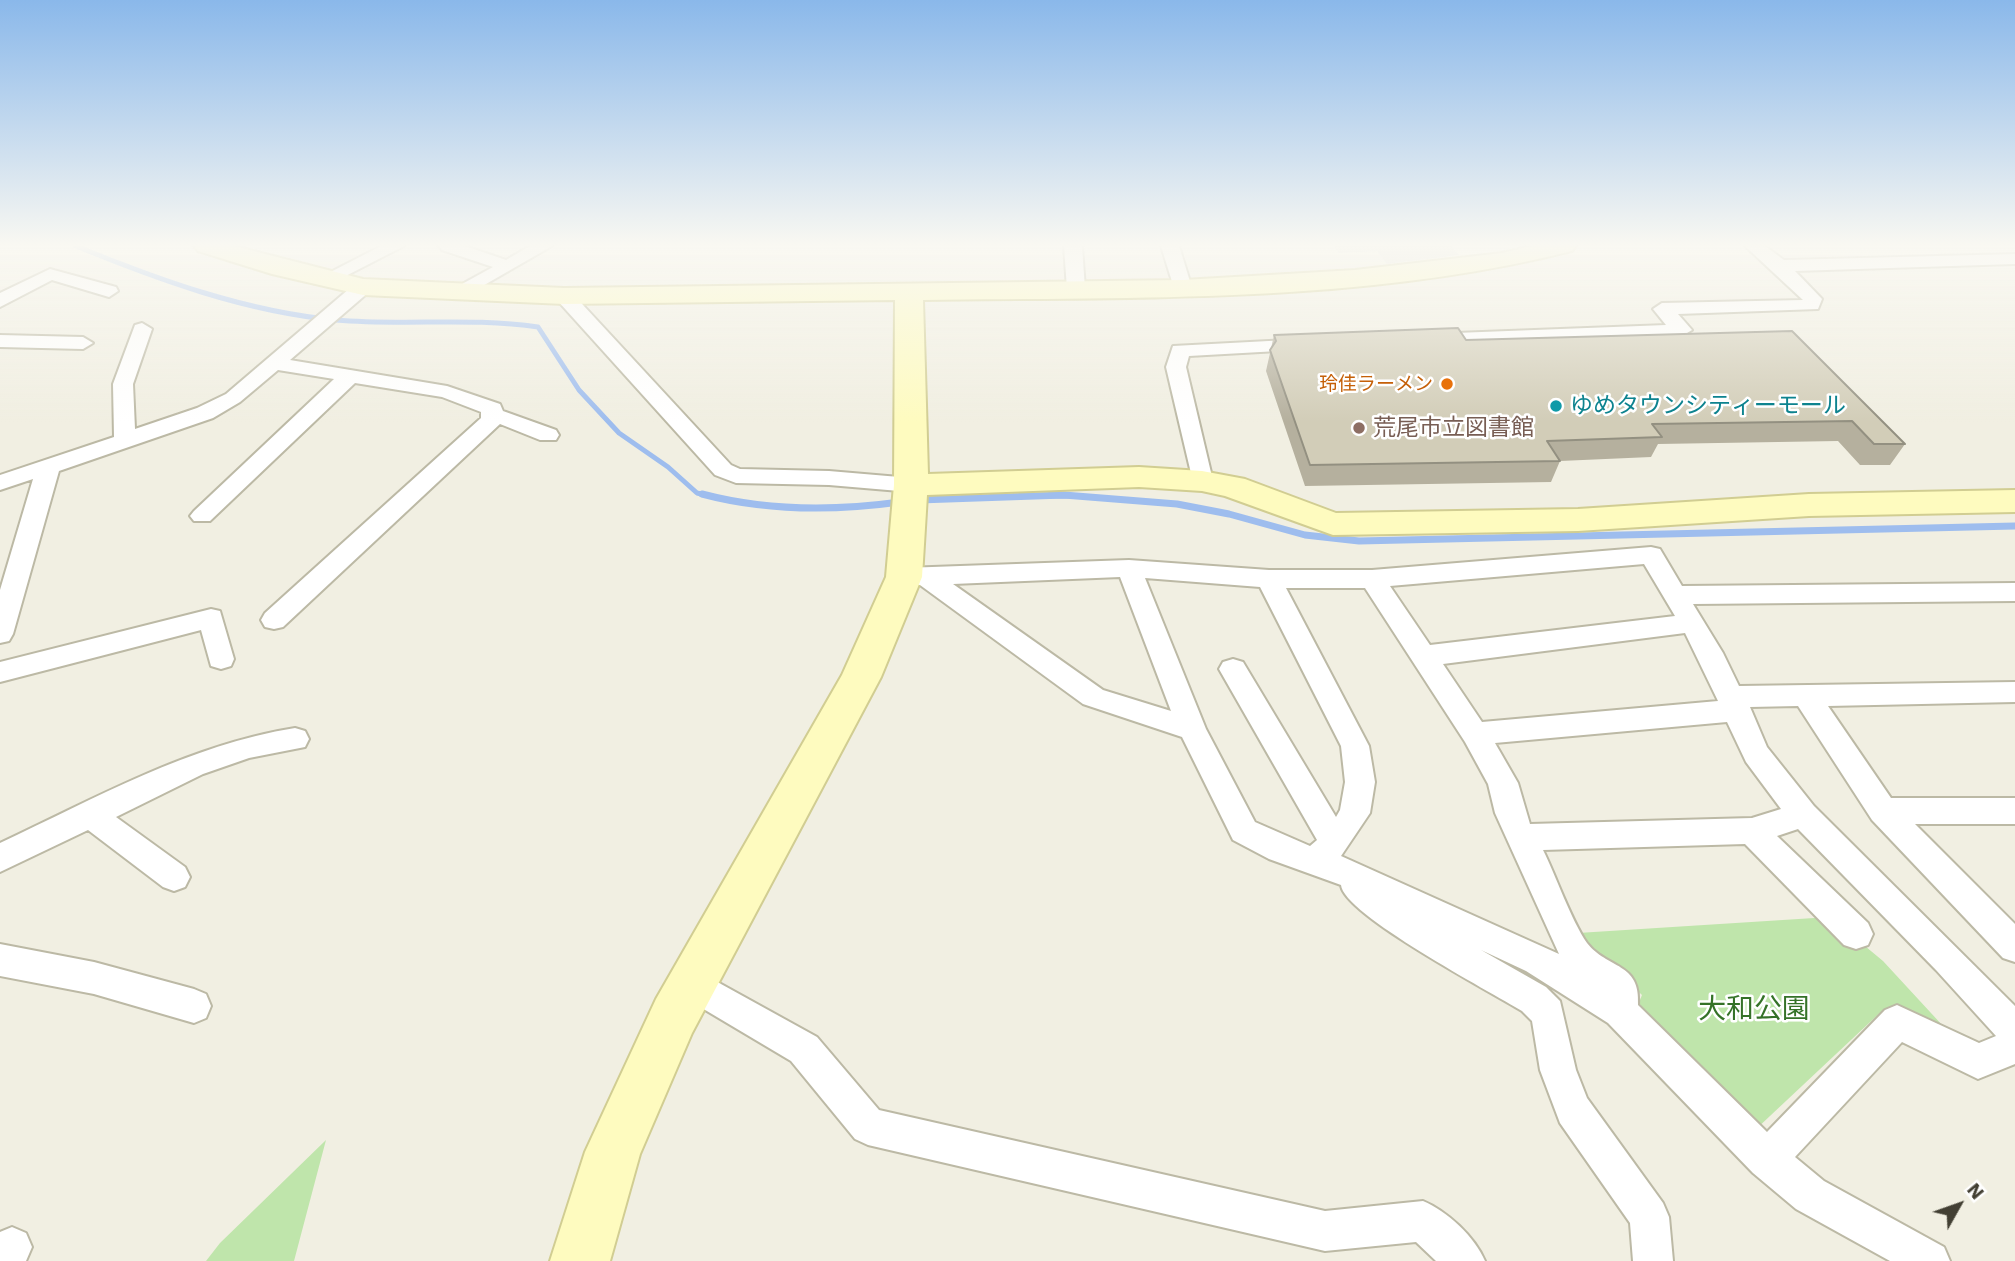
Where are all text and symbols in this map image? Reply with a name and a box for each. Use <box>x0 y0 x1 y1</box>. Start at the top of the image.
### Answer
place label: 玲佳ラーメン <box>1319 373 1433 395</box>
marker: 玲佳ラーメン <box>1439 376 1455 392</box>
place label: ゆめタウンシティーモール <box>1570 392 1846 420</box>
marker: ゆめタウンシティーモール <box>1548 398 1564 414</box>
place label: 荒尾市立図書館 <box>1373 414 1534 442</box>
marker: 荒尾市立図書館 <box>1351 420 1367 436</box>
park label: 大和公園 <box>1698 993 1810 1027</box>
north arrow <box>1924 1170 1994 1240</box>
text: N <box>1962 1178 1989 1204</box>

